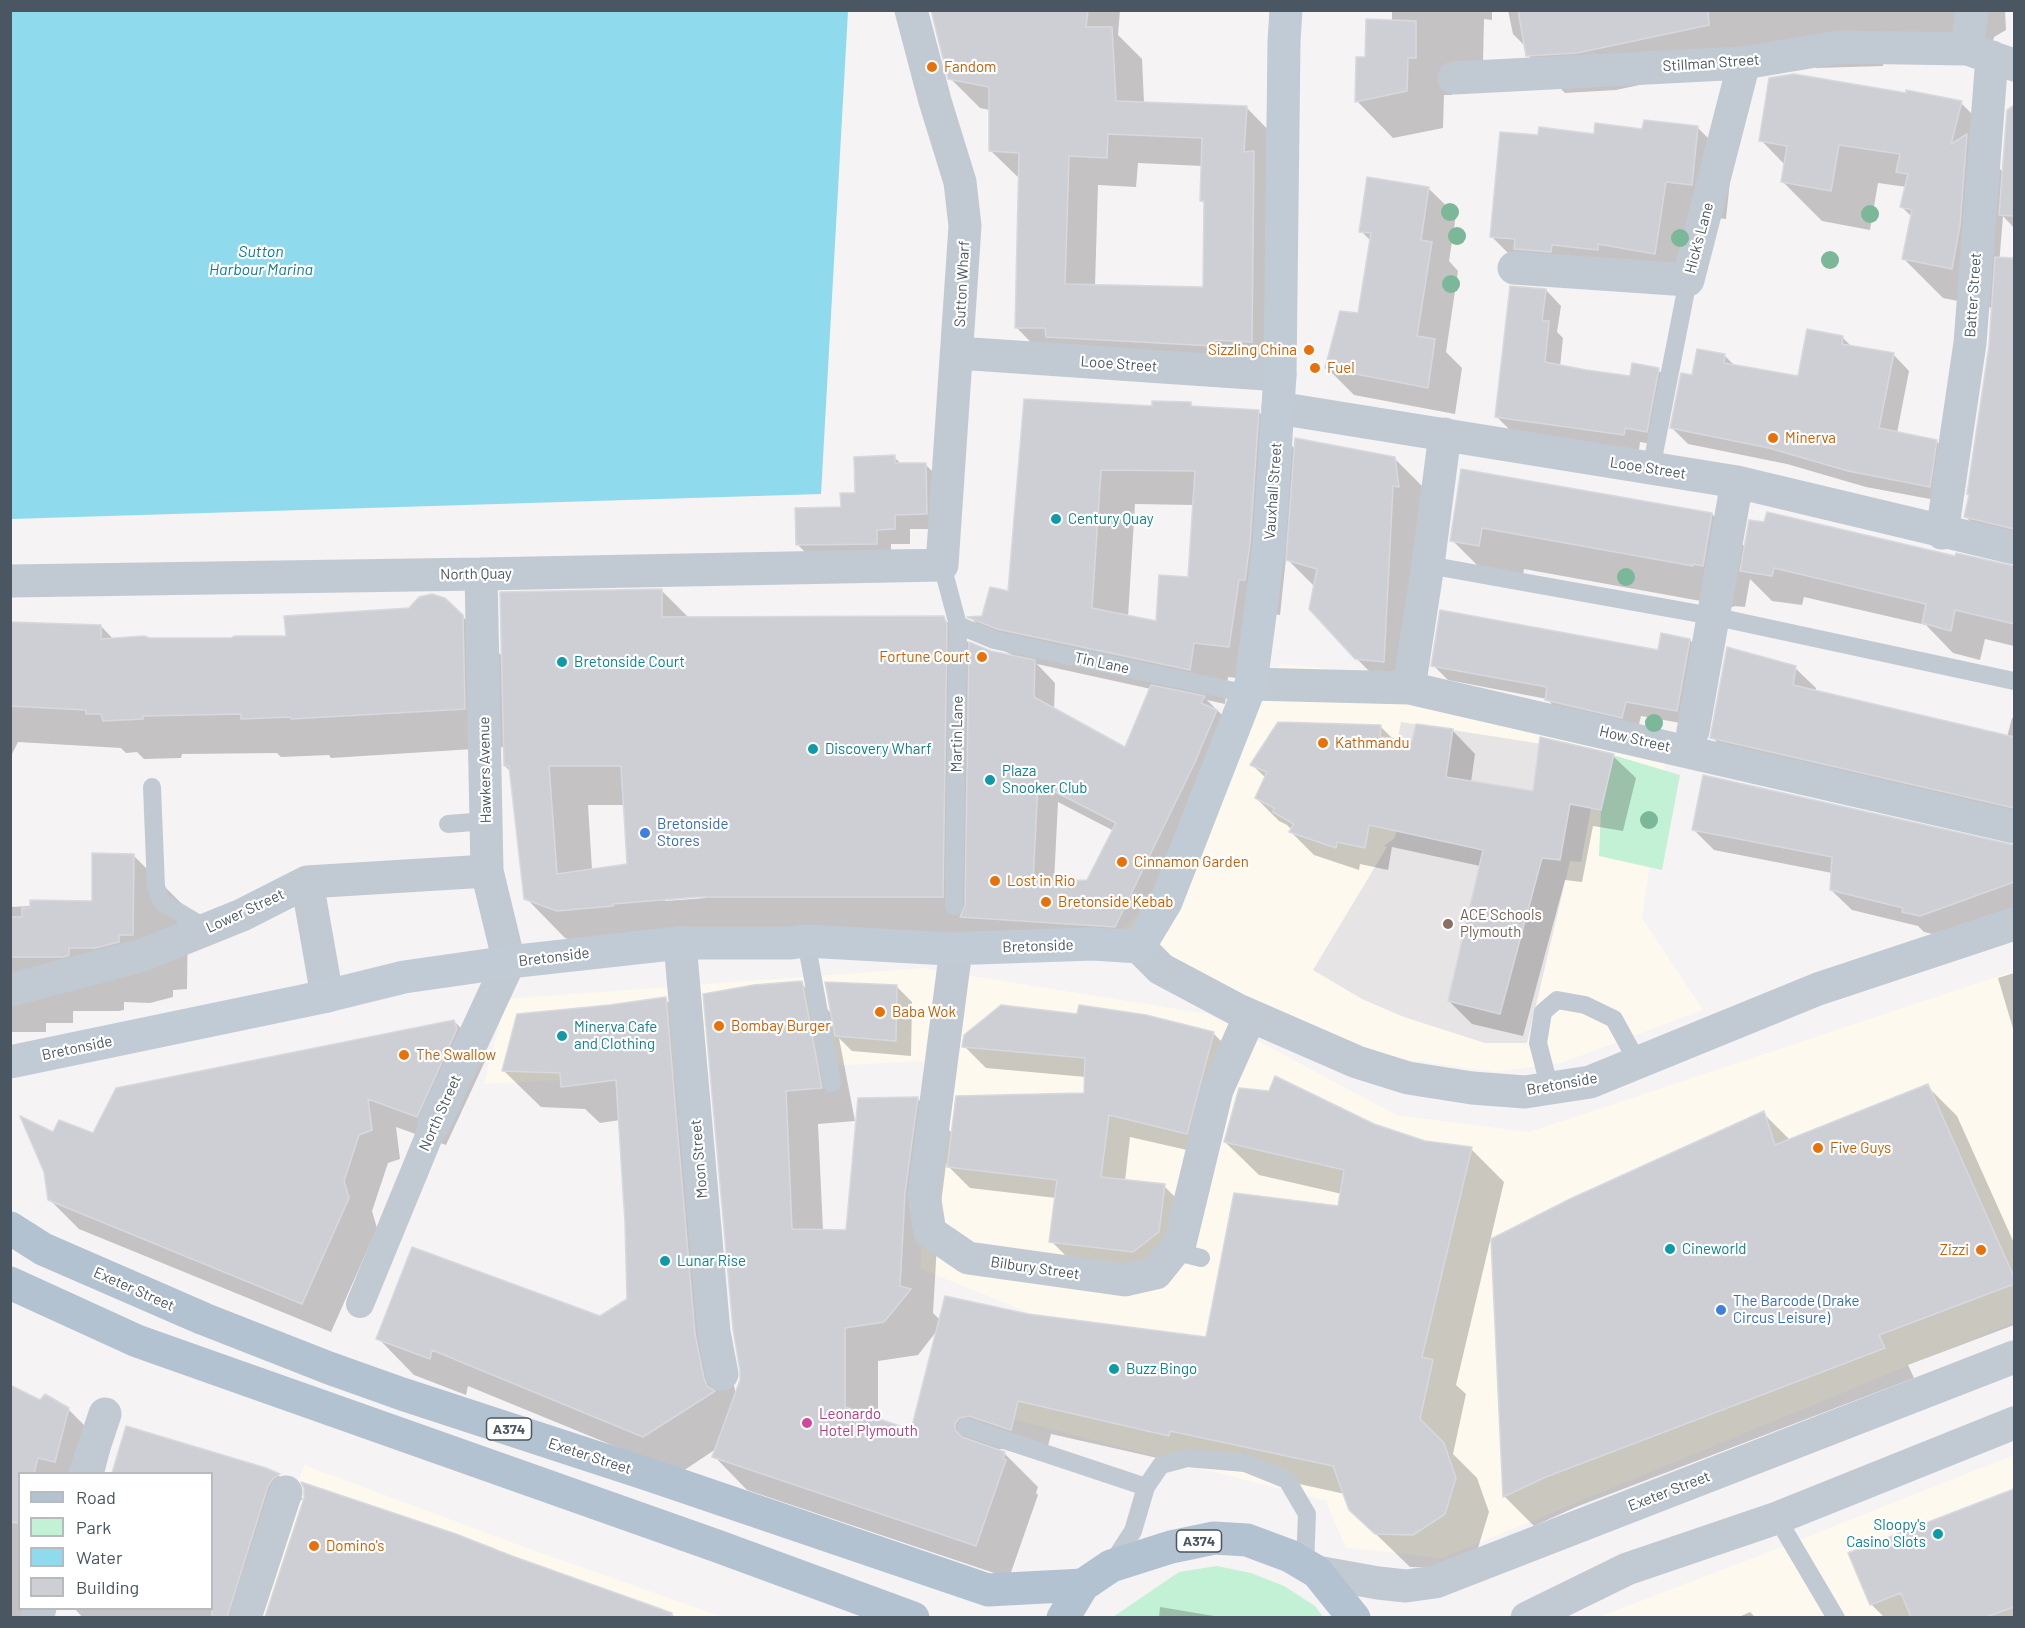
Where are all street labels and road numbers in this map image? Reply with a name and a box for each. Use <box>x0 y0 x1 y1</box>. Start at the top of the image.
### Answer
street label: Stillman Street <box>1662 51 1760 75</box>
street label: Hick's Lane <box>1681 200 1717 276</box>
street label: Sutton Wharf <box>951 240 973 328</box>
street label: Batter Street <box>1961 252 1985 338</box>
street label: Looe Street <box>1080 352 1158 376</box>
street label: Vauxhall Street <box>1261 442 1285 540</box>
street label: Looe Street <box>1609 453 1687 483</box>
street label: North Quay <box>440 564 512 584</box>
street label: Tin Lane <box>1073 648 1131 678</box>
street label: Martin Lane <box>947 696 967 772</box>
street label: Hawkers Avenue <box>475 716 495 824</box>
street label: How Street <box>1598 722 1672 756</box>
street label: Lower Street <box>203 885 287 937</box>
street label: Bretonside <box>1002 936 1074 956</box>
street label: Bretonside <box>517 944 591 970</box>
street label: Bretonside <box>40 1032 114 1064</box>
street label: Bretonside <box>1525 1069 1599 1099</box>
street label: North Street <box>415 1072 465 1154</box>
street label: Moon Street <box>687 1119 711 1199</box>
street label: Bilbury Street <box>989 1253 1081 1283</box>
street label: Exeter Street <box>91 1263 177 1315</box>
road number: A374 <box>486 1418 532 1440</box>
street label: Exeter Street <box>546 1434 634 1478</box>
street label: Exeter Street <box>1625 1467 1713 1515</box>
road number: A374 <box>1176 1530 1222 1552</box>

